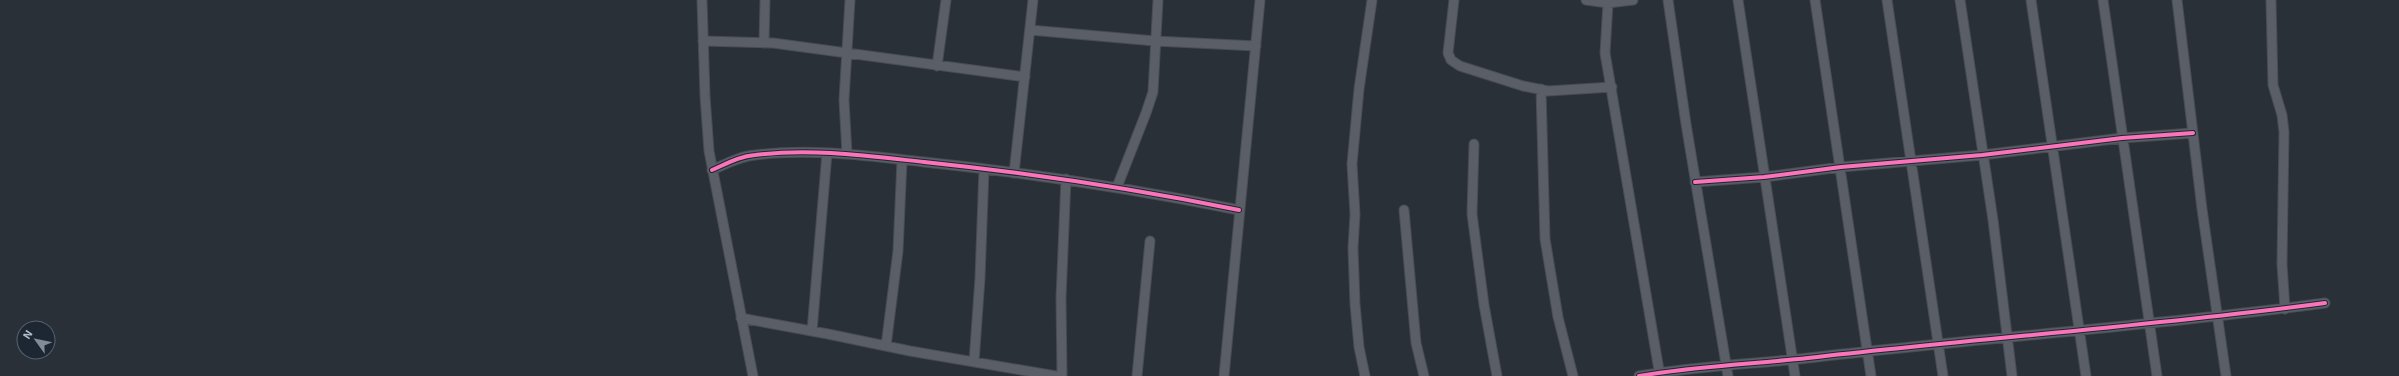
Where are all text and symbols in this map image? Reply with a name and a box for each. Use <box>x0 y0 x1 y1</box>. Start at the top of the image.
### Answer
north arrow <box>16 320 56 360</box>
text: N <box>20 327 35 341</box>

